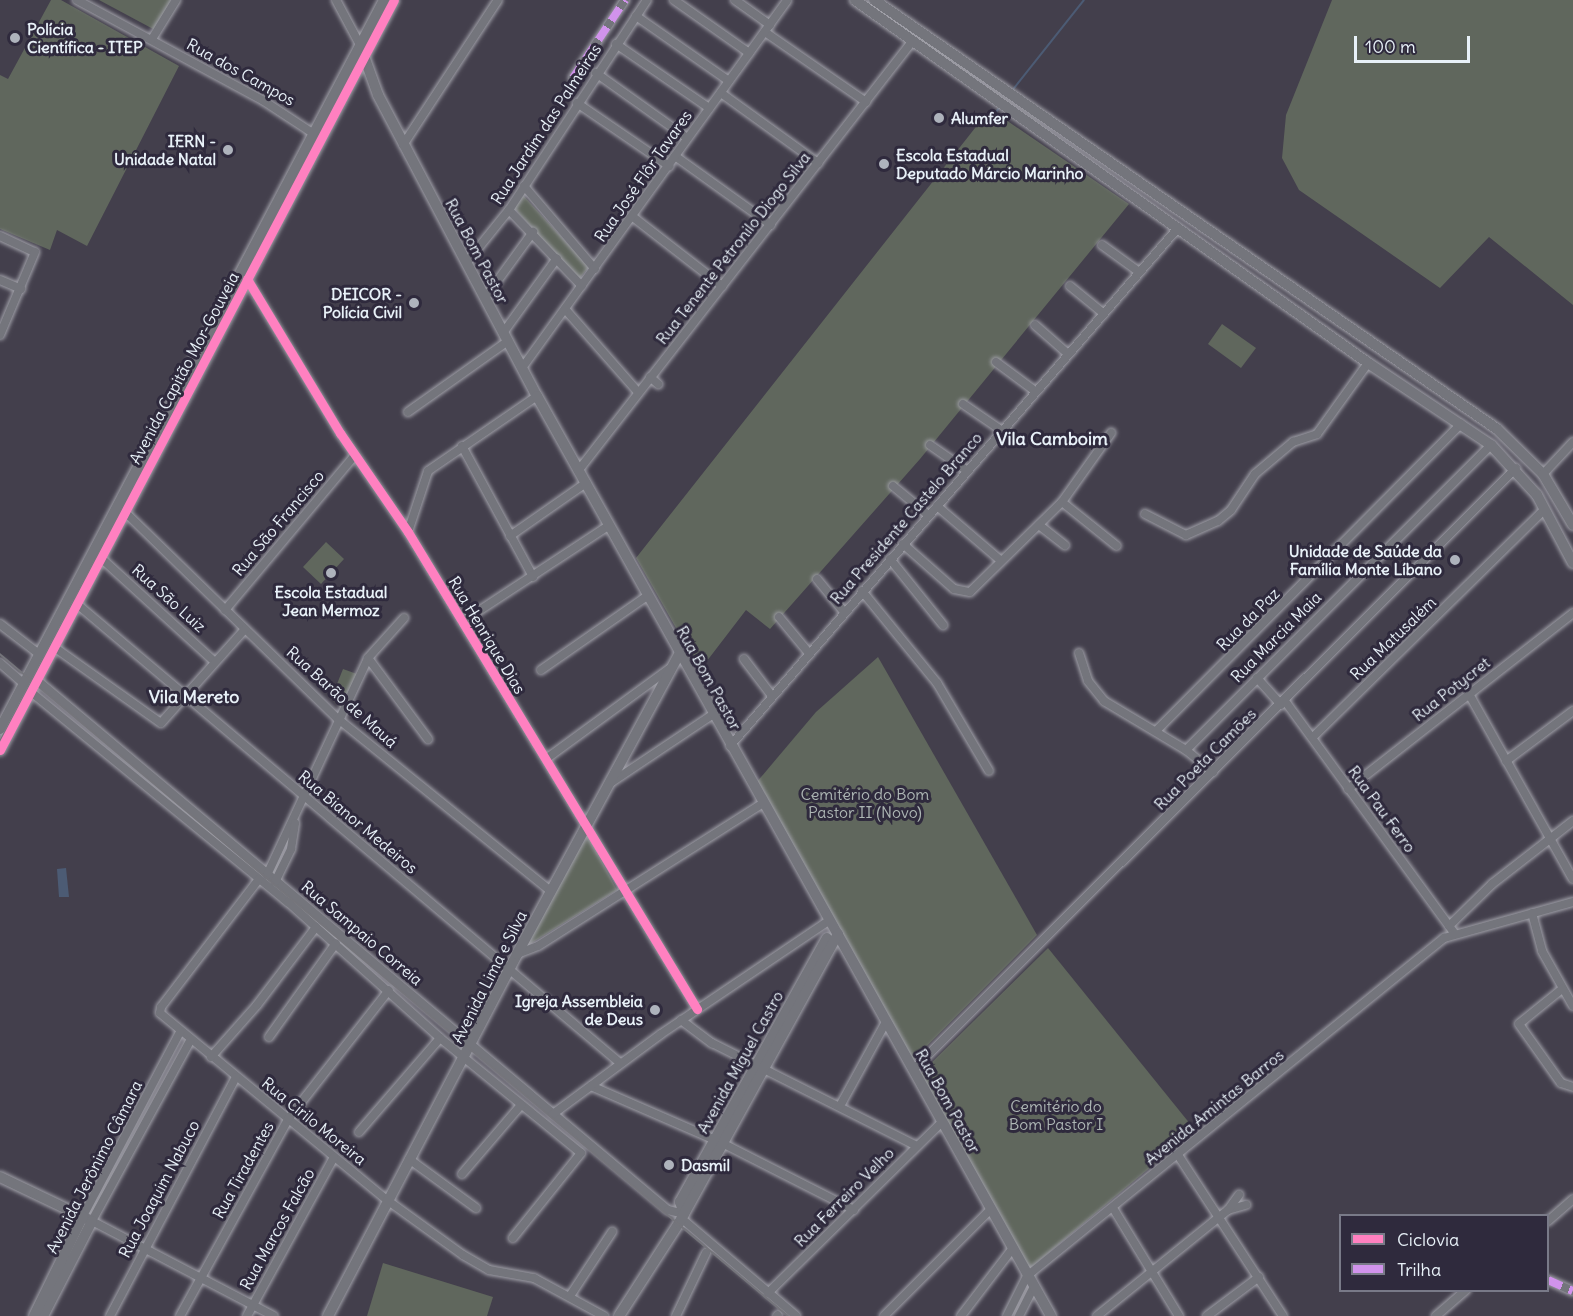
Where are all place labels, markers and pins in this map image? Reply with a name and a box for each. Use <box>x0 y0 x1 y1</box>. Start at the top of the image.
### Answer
place label: Polícia Científica - ITEP <box>27 19 143 57</box>
marker: Polícia Científica - ITEP <box>8 31 22 45</box>
place label: Alumfer <box>951 108 1008 128</box>
marker: Alumfer <box>932 111 946 125</box>
place label: IERN - Unidade Natal <box>114 131 216 169</box>
marker: IERN - Unidade Natal <box>221 143 235 157</box>
place label: Escola Estadual Deputado Márcio Marinho <box>896 145 1084 183</box>
marker: Escola Estadual Deputado Márcio Marinho <box>877 157 891 171</box>
place label: DEICOR - Polícia Civil <box>323 284 402 322</box>
marker: DEICOR - Polícia Civil <box>407 296 421 310</box>
place label: Unidade de Saúde da Família Monte Líbano <box>1289 541 1442 579</box>
marker: Unidade de Saúde da Família Monte Líbano <box>1446 551 1464 569</box>
marker: Escola Estadual Jean Mermoz <box>324 566 338 580</box>
place label: Escola Estadual Jean Mermoz <box>275 582 387 620</box>
place label: Igreja Assembleia de Deus <box>515 991 643 1029</box>
marker: Igreja Assembleia de Deus <box>648 1003 662 1017</box>
place label: Dasmil <box>681 1155 730 1175</box>
marker: Dasmil <box>662 1158 676 1172</box>

